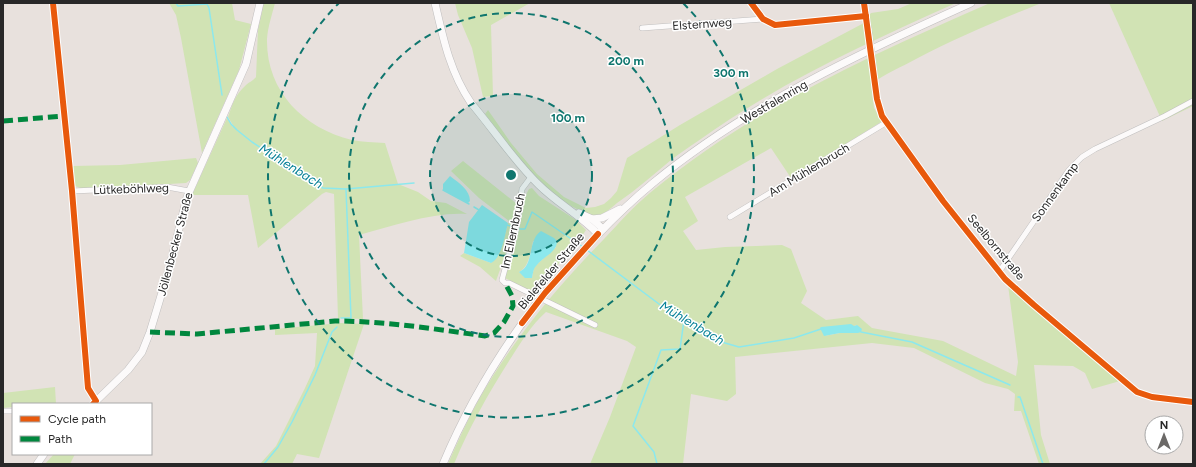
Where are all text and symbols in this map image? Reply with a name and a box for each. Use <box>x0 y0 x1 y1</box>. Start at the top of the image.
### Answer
street label: Elsternweg <box>672 15 732 33</box>
text: 200 m <box>608 54 644 68</box>
text: 300 m <box>713 66 749 80</box>
street label: Westfalenring <box>738 77 810 127</box>
text: 100 m <box>551 111 585 125</box>
water label: Mühlenbach <box>256 140 326 192</box>
street label: Am Mühlenbruch <box>766 140 852 200</box>
street label: Sonnenkamp <box>1029 160 1081 224</box>
centre of rings <box>504 168 518 182</box>
street label: Lütkeböhlweg <box>93 181 169 197</box>
street label: Jöllenbecker Straße <box>154 190 196 297</box>
street label: Im Ellernbruch <box>498 192 528 270</box>
street label: Seelbornstraße <box>964 211 1028 283</box>
street label: Bielefelder Straße <box>515 230 587 312</box>
water label: Mühlenbach <box>657 298 727 348</box>
legend <box>12 403 152 455</box>
text: Cycle path <box>48 412 106 426</box>
north arrow <box>1144 415 1184 455</box>
text: N <box>1160 419 1168 432</box>
text: Path <box>48 432 72 446</box>

